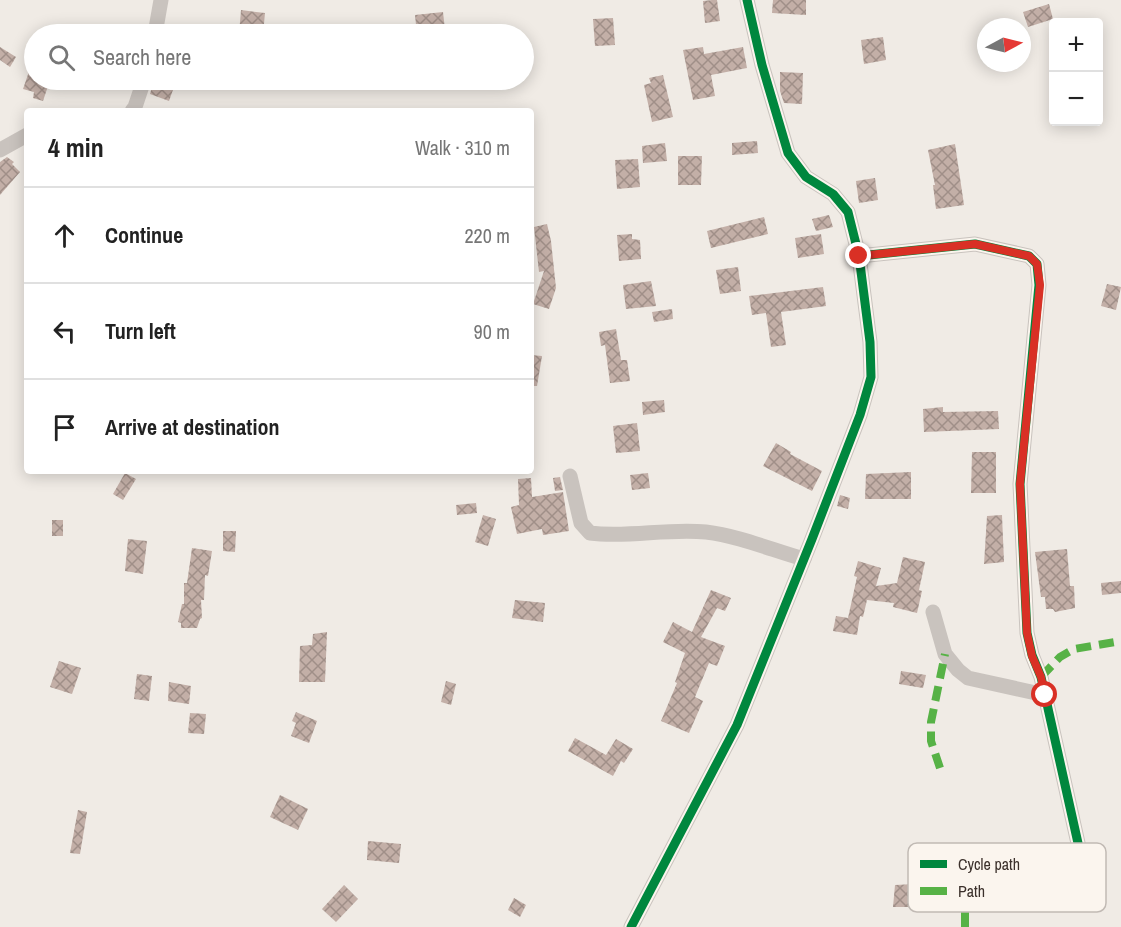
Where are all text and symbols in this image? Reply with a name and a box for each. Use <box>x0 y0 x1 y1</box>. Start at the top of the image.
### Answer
north arrow <box>977 18 1031 72</box>
map controls <box>1049 18 1103 126</box>
button: + <box>1049 18 1103 72</box>
search box <box>24 24 534 90</box>
icon: search <box>45 41 78 74</box>
text: Search here <box>93 42 191 72</box>
button: − <box>1049 72 1103 126</box>
text: 4 min <box>48 130 104 165</box>
text: Walk · 310 m <box>415 134 510 161</box>
icon: ahead <box>48 219 81 252</box>
text: Continue <box>105 220 183 250</box>
text: 220 m <box>464 222 510 249</box>
route end <box>845 242 871 268</box>
icon: left <box>48 315 81 348</box>
text: Turn left <box>105 316 176 346</box>
text: 90 m <box>474 318 510 345</box>
icon: arrive <box>48 411 81 444</box>
text: Arrive at destination <box>105 412 279 442</box>
route start <box>1031 681 1057 707</box>
legend <box>908 843 1106 912</box>
text: Cycle path <box>958 853 1020 875</box>
text: Path <box>958 880 985 902</box>

